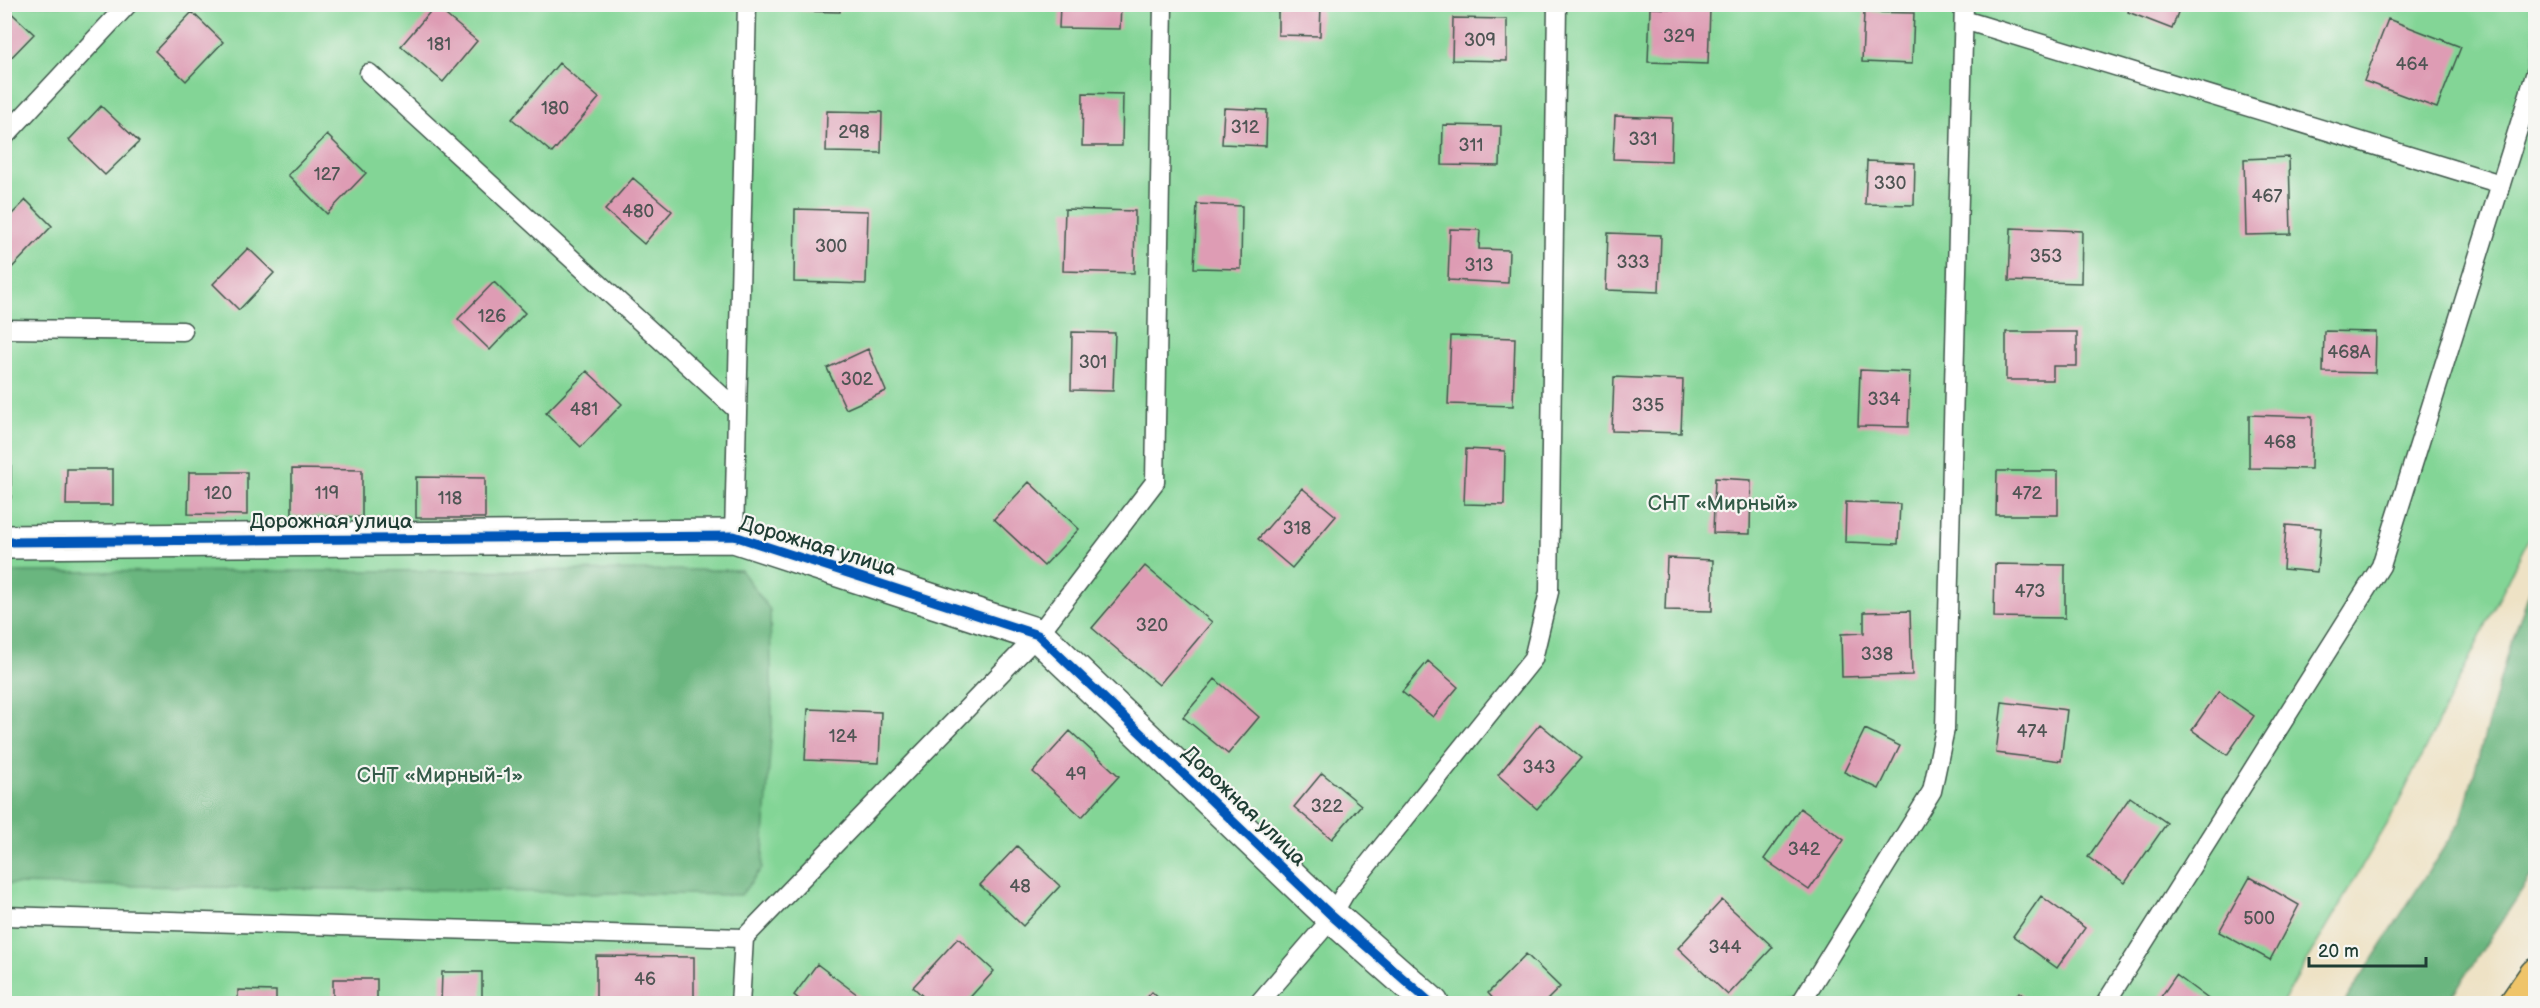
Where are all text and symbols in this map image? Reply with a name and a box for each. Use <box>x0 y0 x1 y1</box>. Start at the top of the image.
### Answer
house number: 329 <box>1663 26 1695 47</box>
house number: 309 <box>1464 30 1496 51</box>
house number: 181 <box>427 34 451 55</box>
house number: 464 <box>2396 54 2428 75</box>
house number: 180 <box>541 98 569 119</box>
house number: 312 <box>1231 117 1260 138</box>
house number: 298 <box>838 122 870 143</box>
house number: 331 <box>1628 129 1658 150</box>
house number: 311 <box>1458 135 1484 156</box>
house number: 127 <box>314 164 340 185</box>
house number: 330 <box>1874 173 1906 194</box>
house number: 467 <box>2252 186 2283 207</box>
house number: 480 <box>622 201 654 222</box>
house number: 300 <box>815 236 847 257</box>
house number: 353 <box>2030 246 2062 267</box>
house number: 333 <box>1616 252 1650 273</box>
house number: 313 <box>1464 255 1494 276</box>
house number: 126 <box>478 306 506 327</box>
house number: 468А <box>2327 342 2371 363</box>
house number: 301 <box>1079 352 1107 373</box>
house number: 302 <box>841 369 874 390</box>
house number: 334 <box>1867 389 1901 410</box>
house number: 335 <box>1632 395 1664 416</box>
house number: 481 <box>570 399 598 420</box>
house number: 468 <box>2264 432 2296 453</box>
house number: 120 <box>204 483 232 504</box>
house number: 119 <box>315 483 339 504</box>
house number: 472 <box>2012 483 2043 504</box>
house number: 118 <box>438 488 462 509</box>
park label: СНТ «Мирный» <box>1648 491 1798 516</box>
street label: Дорожная улица <box>250 509 413 534</box>
street label: Дорожная улица <box>737 510 900 582</box>
house number: 318 <box>1283 518 1311 539</box>
house number: 473 <box>2015 581 2045 602</box>
house number: 320 <box>1136 615 1168 636</box>
house number: 338 <box>1861 644 1893 665</box>
house number: 474 <box>2017 721 2047 742</box>
house number: 124 <box>829 726 857 747</box>
street label: Дорожная улица <box>1177 741 1312 872</box>
house number: 343 <box>1522 757 1556 778</box>
park label: СНТ «Мирный-1» <box>357 763 523 788</box>
house number: 49 <box>1065 764 1087 785</box>
house number: 322 <box>1311 796 1344 817</box>
house number: 342 <box>1788 839 1821 860</box>
house number: 48 <box>1009 876 1031 897</box>
house number: 500 <box>2243 908 2275 929</box>
scale bar <box>2309 930 2426 968</box>
house number: 344 <box>1708 937 1742 958</box>
text: 20 m <box>2318 941 2359 962</box>
house number: 46 <box>634 969 656 990</box>

